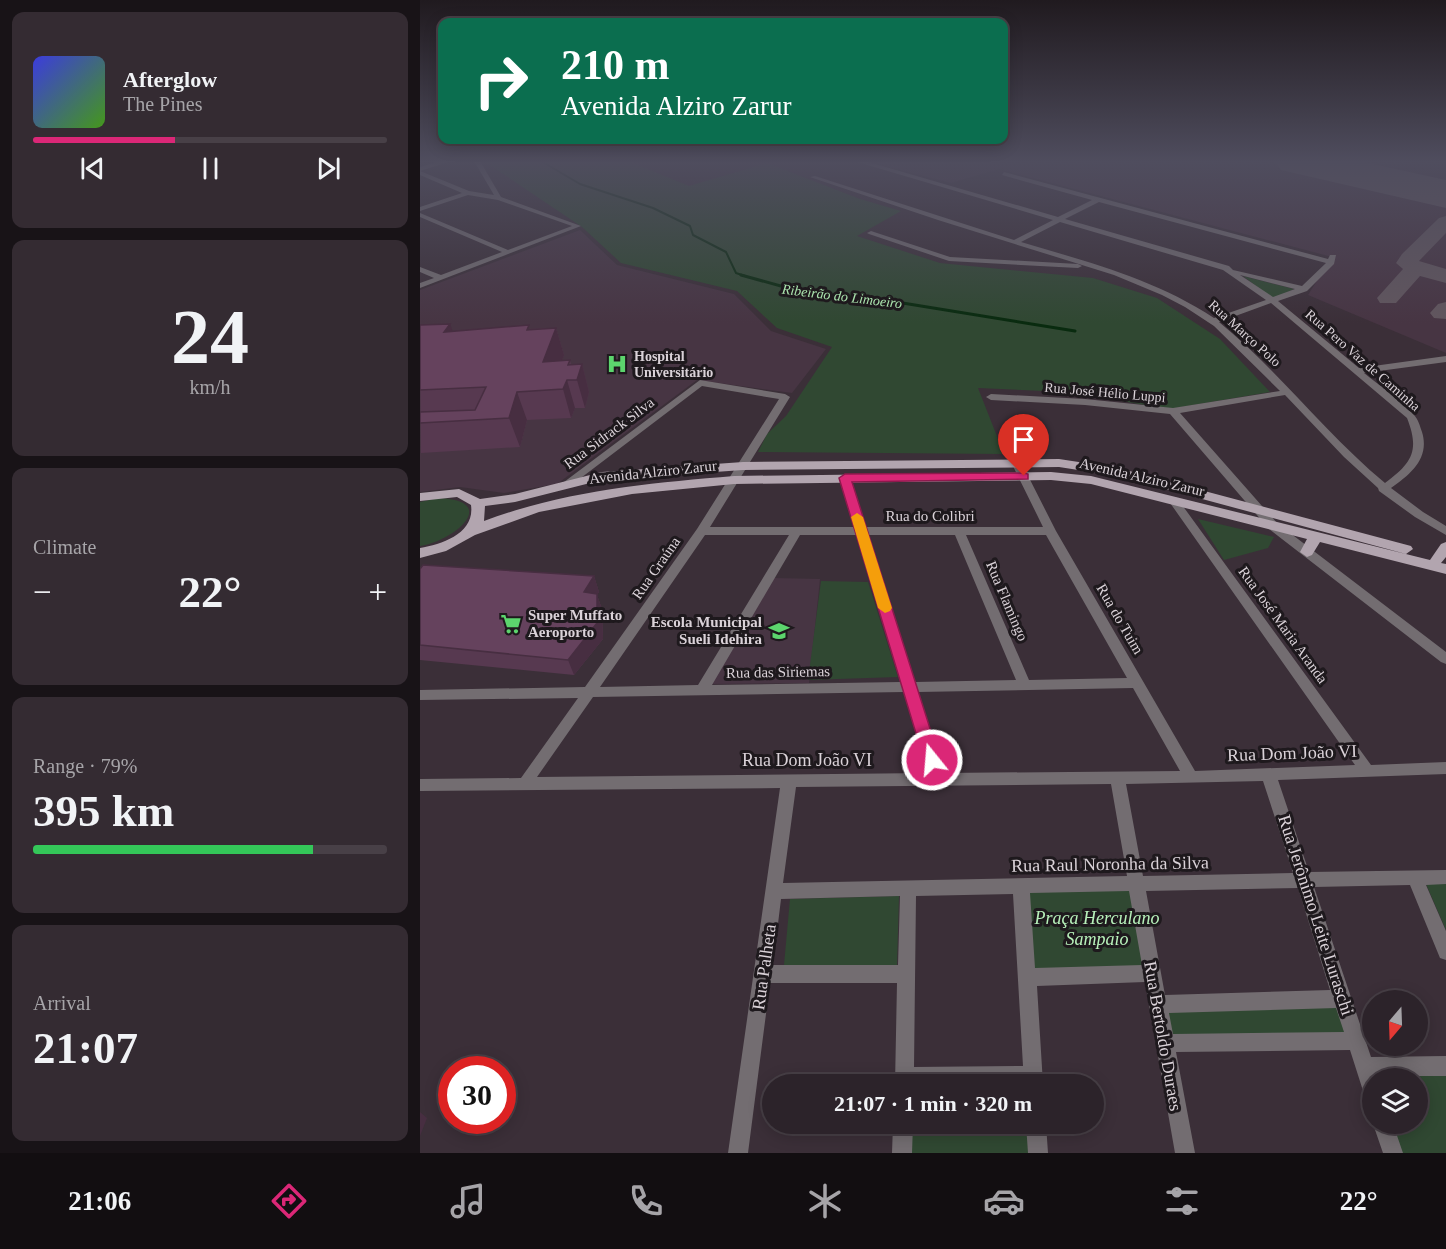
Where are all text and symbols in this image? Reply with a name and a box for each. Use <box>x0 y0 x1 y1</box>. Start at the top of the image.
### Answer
icon: right <box>462 42 540 120</box>
text: 210 m <box>561 42 670 88</box>
text: Afterglow <box>123 67 217 92</box>
text: Avenida Alziro Zarur <box>561 91 791 121</box>
text: The Pines <box>123 93 202 115</box>
icon: previous <box>76 152 109 185</box>
icon: pause <box>194 152 227 185</box>
icon: next <box>312 152 345 185</box>
water label: Ribeirão do Limoeiro <box>780 282 903 311</box>
text: 24 <box>171 293 249 380</box>
street label: Rua Março Polo <box>1206 297 1284 370</box>
street label: Rua Pero Vaz de Caminha <box>1302 307 1424 415</box>
place label: Hospital Universitário <box>634 349 713 380</box>
hospital icon: Hospital Universitário <box>605 352 629 376</box>
text: km/h <box>189 376 231 398</box>
street label: Rua José Hélio Luppi <box>1044 380 1166 405</box>
street label: Rua Sidrack Silva <box>561 394 657 472</box>
pin <box>998 414 1049 476</box>
icon: arrive <box>1007 423 1040 456</box>
street label: Avenida Alziro Zarur <box>1078 455 1206 499</box>
street label: Avenida Alziro Zarur <box>589 457 717 487</box>
street label: Rua do Colibri <box>885 508 975 524</box>
street label: Rua Graúna <box>629 534 683 602</box>
text: Climate <box>33 536 96 558</box>
street label: Rua Flamingo <box>983 559 1031 643</box>
street label: Rua José Maria Aranda <box>1235 564 1331 687</box>
text: 22° <box>179 567 242 617</box>
text: − <box>33 574 52 610</box>
text: + <box>368 574 387 610</box>
street label: Rua do Tuim <box>1093 581 1147 657</box>
place label: Super Muffato Aeroporto <box>528 607 622 640</box>
supermarket icon: Super Muffato Aeroporto <box>499 612 523 636</box>
place label: Escola Municipal Sueli Idehira <box>651 614 762 647</box>
school or university icon: Escola Municipal Sueli Idehira <box>767 619 791 643</box>
street label: Rua das Siriemas <box>726 663 830 681</box>
position arrow <box>900 728 964 792</box>
street label: Rua Dom João VI <box>1227 741 1357 765</box>
street label: Rua Dom João VI <box>742 750 872 770</box>
text: Range · 79% <box>33 755 137 777</box>
text: 395 km <box>33 786 174 836</box>
street label: Rua Jerônimo Leite Luraschi <box>1274 812 1358 1018</box>
street label: Rua Raul Noronha da Silva <box>1011 852 1209 876</box>
park label: Praça Herculano Sampaio <box>1034 908 1159 949</box>
street label: Rua Palheta <box>748 923 780 1011</box>
street label: Rua Bertoldo Duraes <box>1140 959 1186 1113</box>
north arrow <box>1362 990 1428 1056</box>
map controls <box>1362 990 1428 1134</box>
text: Arrival <box>33 992 91 1014</box>
text: 21:07 <box>33 1023 138 1073</box>
speed limit sign: 30 <box>438 1056 516 1134</box>
button: layers <box>1362 1068 1428 1134</box>
text: 21:07 · 1 min · 320 m <box>834 1091 1032 1116</box>
icon: directions <box>268 1180 310 1222</box>
icon: music <box>447 1180 489 1222</box>
icon: phone <box>625 1180 667 1222</box>
icon: climate <box>804 1180 846 1222</box>
icon: car <box>983 1180 1025 1222</box>
icon: filters <box>1161 1180 1203 1222</box>
text: 21:06 <box>68 1186 131 1216</box>
text: 22° <box>1340 1186 1378 1216</box>

